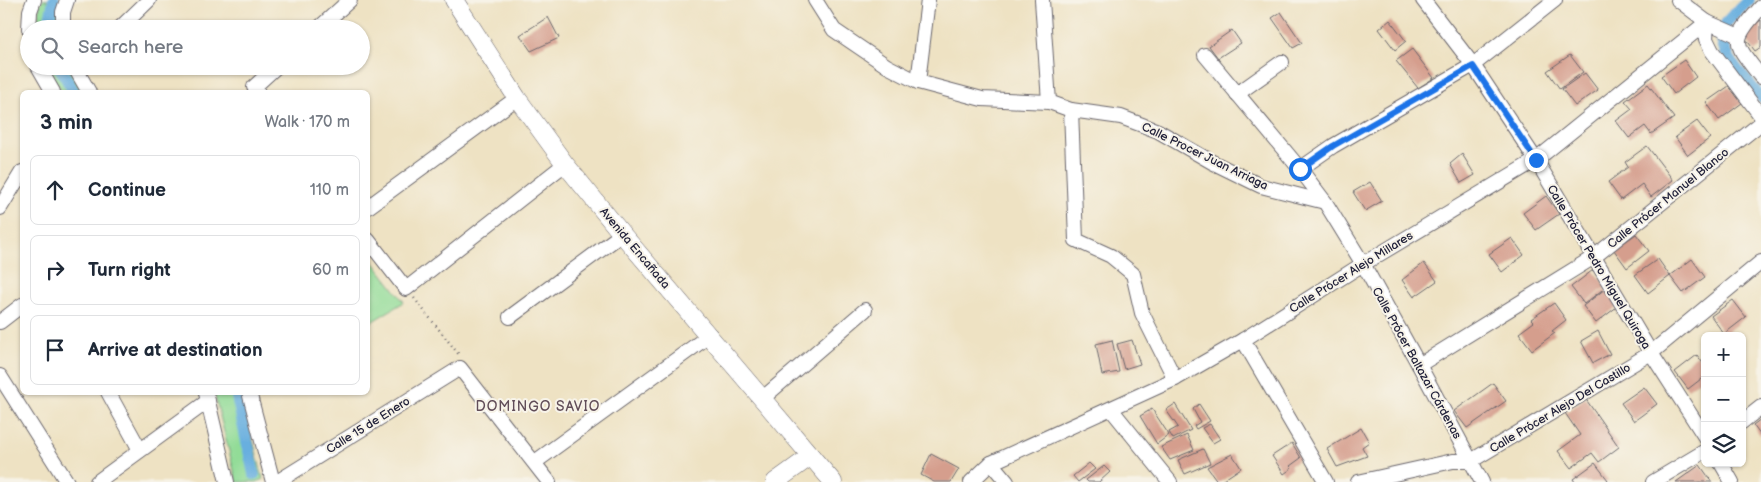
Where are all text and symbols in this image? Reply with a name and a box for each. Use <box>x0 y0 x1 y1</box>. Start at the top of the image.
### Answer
search box <box>20 20 370 75</box>
icon: search <box>38 34 66 62</box>
text: Search here <box>78 36 183 59</box>
text: 3 min <box>40 110 93 135</box>
text: Walk · 170 m <box>264 113 350 132</box>
street label: Calle Procer Juan Arriaga <box>1139 119 1271 194</box>
street label: Calle Prócer Manuel Blanco <box>1605 145 1732 252</box>
route end <box>1525 149 1548 172</box>
route start <box>1289 158 1312 181</box>
icon: ahead <box>41 176 69 204</box>
text: Continue <box>88 179 166 202</box>
text: 110 m <box>310 181 349 200</box>
street label: Calle Prócer Pedro Miguel Quiroga <box>1543 182 1654 352</box>
street label: Avenida Encañada <box>596 205 673 292</box>
street label: Calle Prócer Alejo Millares <box>1287 228 1416 317</box>
icon: right <box>41 256 69 284</box>
text: Turn right <box>88 259 171 282</box>
text: 60 m <box>312 261 349 280</box>
street label: Calle Prócer Baltazar Cárdenas <box>1369 285 1465 442</box>
map controls <box>1701 332 1746 467</box>
button: + <box>1701 332 1746 377</box>
icon: arrive <box>41 336 69 364</box>
text: Arrive at destination <box>88 339 263 362</box>
street label: Calle Prócer Alejo Del Castillo <box>1487 360 1634 457</box>
button: − <box>1701 377 1746 422</box>
street label: Calle 15 de Enero <box>324 394 413 457</box>
district label: DOMINGO SAVIO <box>476 398 600 415</box>
button: layers <box>1701 422 1746 467</box>

